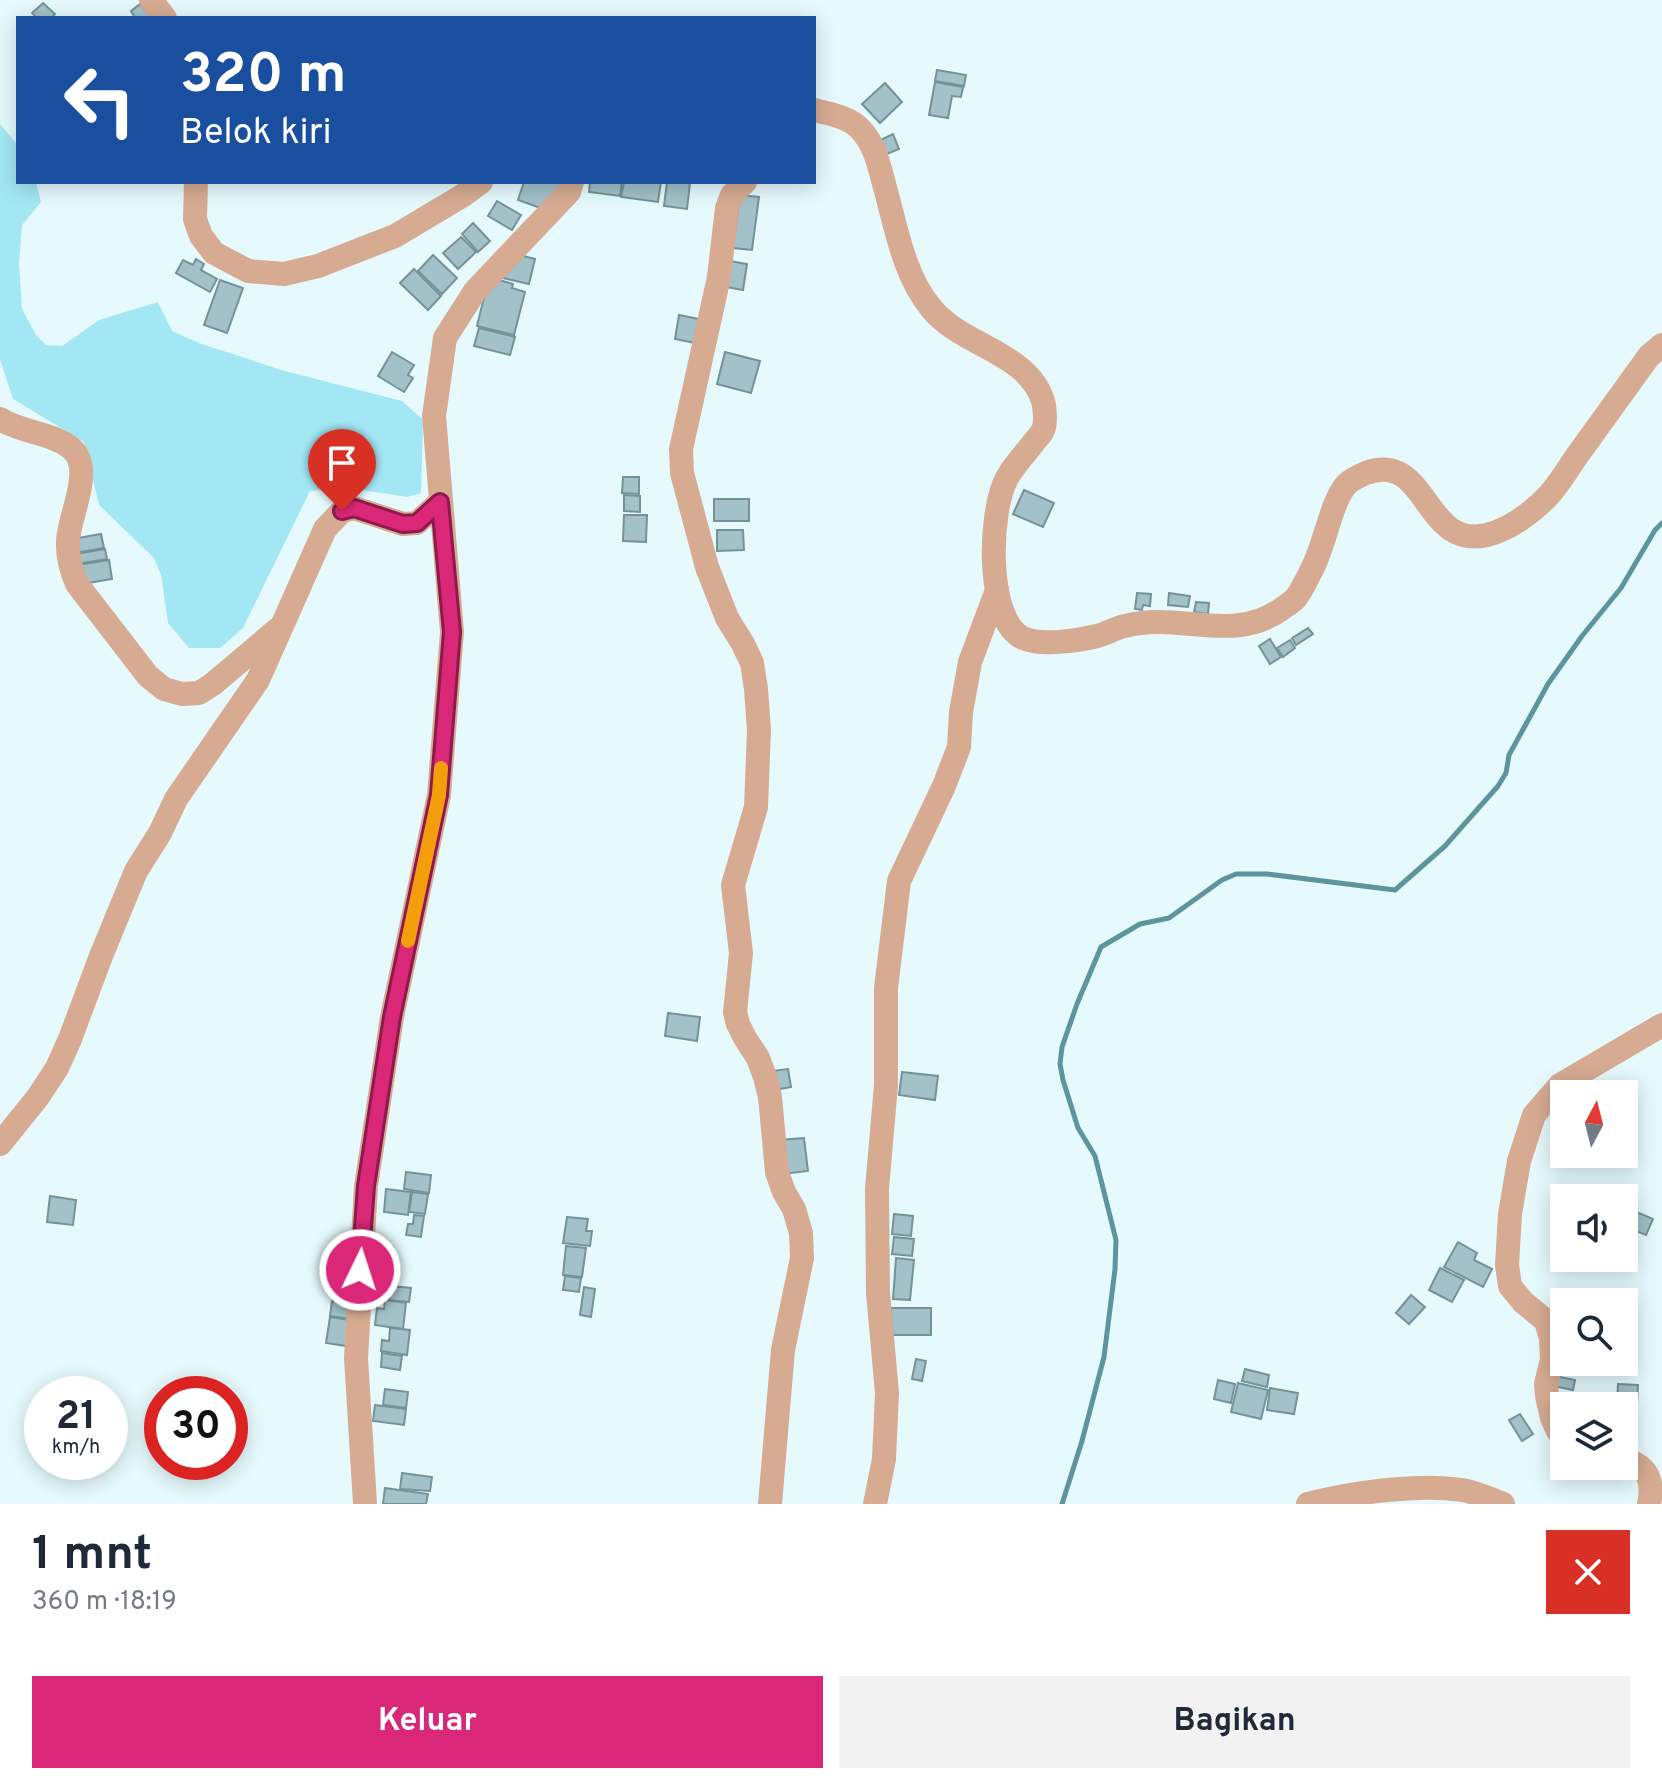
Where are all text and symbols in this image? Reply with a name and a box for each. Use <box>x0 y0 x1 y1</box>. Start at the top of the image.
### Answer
text: 320 m <box>180 42 347 112</box>
icon: left <box>48 48 152 152</box>
text: Belok kiri <box>180 111 332 157</box>
pin <box>308 429 376 511</box>
icon: arrive <box>320 441 364 485</box>
north arrow <box>1550 1080 1638 1168</box>
map controls <box>1550 1080 1638 1480</box>
button: sound <box>1550 1184 1638 1272</box>
position arrow <box>318 1228 402 1312</box>
button: search <box>1550 1288 1638 1376</box>
speed limit sign: 30 <box>144 1376 248 1480</box>
button: layers <box>1550 1392 1638 1480</box>
text: 21 <box>56 1393 96 1443</box>
text: km/h <box>52 1435 100 1461</box>
text: 1 mnt <box>32 1526 152 1586</box>
button: close <box>1546 1530 1630 1614</box>
text: 360 m · 18:19 <box>32 1586 177 1619</box>
button: Keluar <box>32 1676 823 1768</box>
button: Bagikan <box>839 1676 1630 1768</box>

